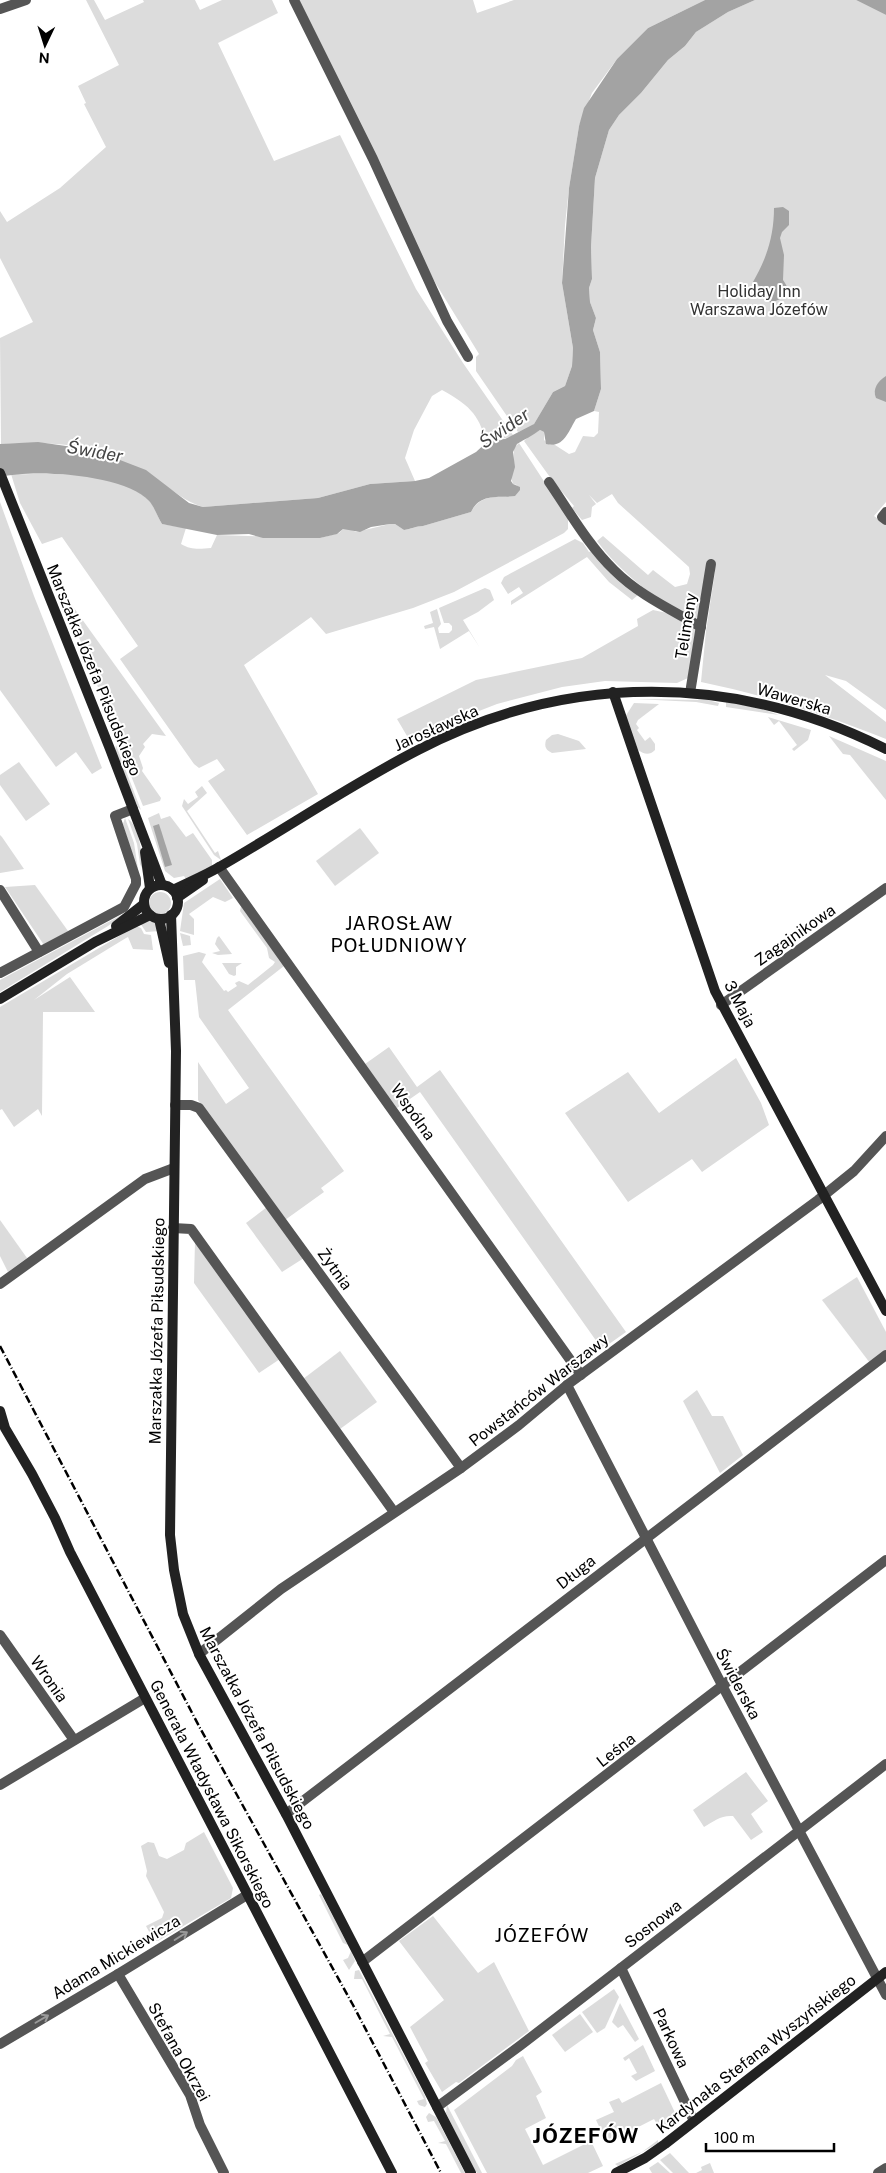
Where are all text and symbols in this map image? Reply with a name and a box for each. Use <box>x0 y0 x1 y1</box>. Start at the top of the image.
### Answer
north arrow <box>20 20 70 70</box>
text: N <box>38 50 50 66</box>
park label: Holiday Inn Warszawa Józefów <box>690 282 829 319</box>
water label: Świder <box>474 403 534 453</box>
water label: Świder <box>65 435 125 466</box>
street label: Marszałka Józefa Piłsudskiego <box>43 561 145 779</box>
street label: Telimeny <box>671 591 701 660</box>
street label: Wawerska <box>755 679 833 719</box>
street label: Jarosławska <box>391 701 481 755</box>
street label: Zagajnikowa <box>751 900 839 970</box>
district label: JAROSŁAW POŁUDNIOWY <box>330 912 468 956</box>
street label: 3 Maja <box>720 977 760 1031</box>
street label: Wspólna <box>387 1080 439 1144</box>
street label: Marszałka Józefa Piłsudskiego <box>146 1217 168 1445</box>
street label: Żytnia <box>314 1244 357 1294</box>
street label: Powstańców Warszawy <box>465 1329 613 1450</box>
street label: Długa <box>553 1551 599 1593</box>
street label: Marszałka Józefa Piłsudskiego <box>195 1623 319 1833</box>
street label: Świderska <box>711 1645 766 1723</box>
street label: Wronia <box>26 1652 72 1706</box>
street label: Generała Władysława Sikorskiego <box>146 1677 278 1911</box>
street label: Leśna <box>593 1729 639 1771</box>
street label: Sosnowa <box>621 1896 685 1952</box>
street label: Adama Mickiewicza <box>48 1911 184 2003</box>
district label: JÓZEFÓW <box>495 1924 589 1946</box>
one-way arrow <box>174 1930 188 1940</box>
street label: Kardynała Stefana Wyszyńskiego <box>653 1970 859 2138</box>
street label: Stefana Okrzei <box>144 1999 214 2105</box>
street label: Parkowa <box>649 2005 693 2071</box>
one-way arrow <box>35 2014 49 2024</box>
scale bar <box>706 2120 834 2152</box>
district label: JÓZEFÓW <box>533 2123 639 2148</box>
text: 100 m <box>714 2129 755 2146</box>

